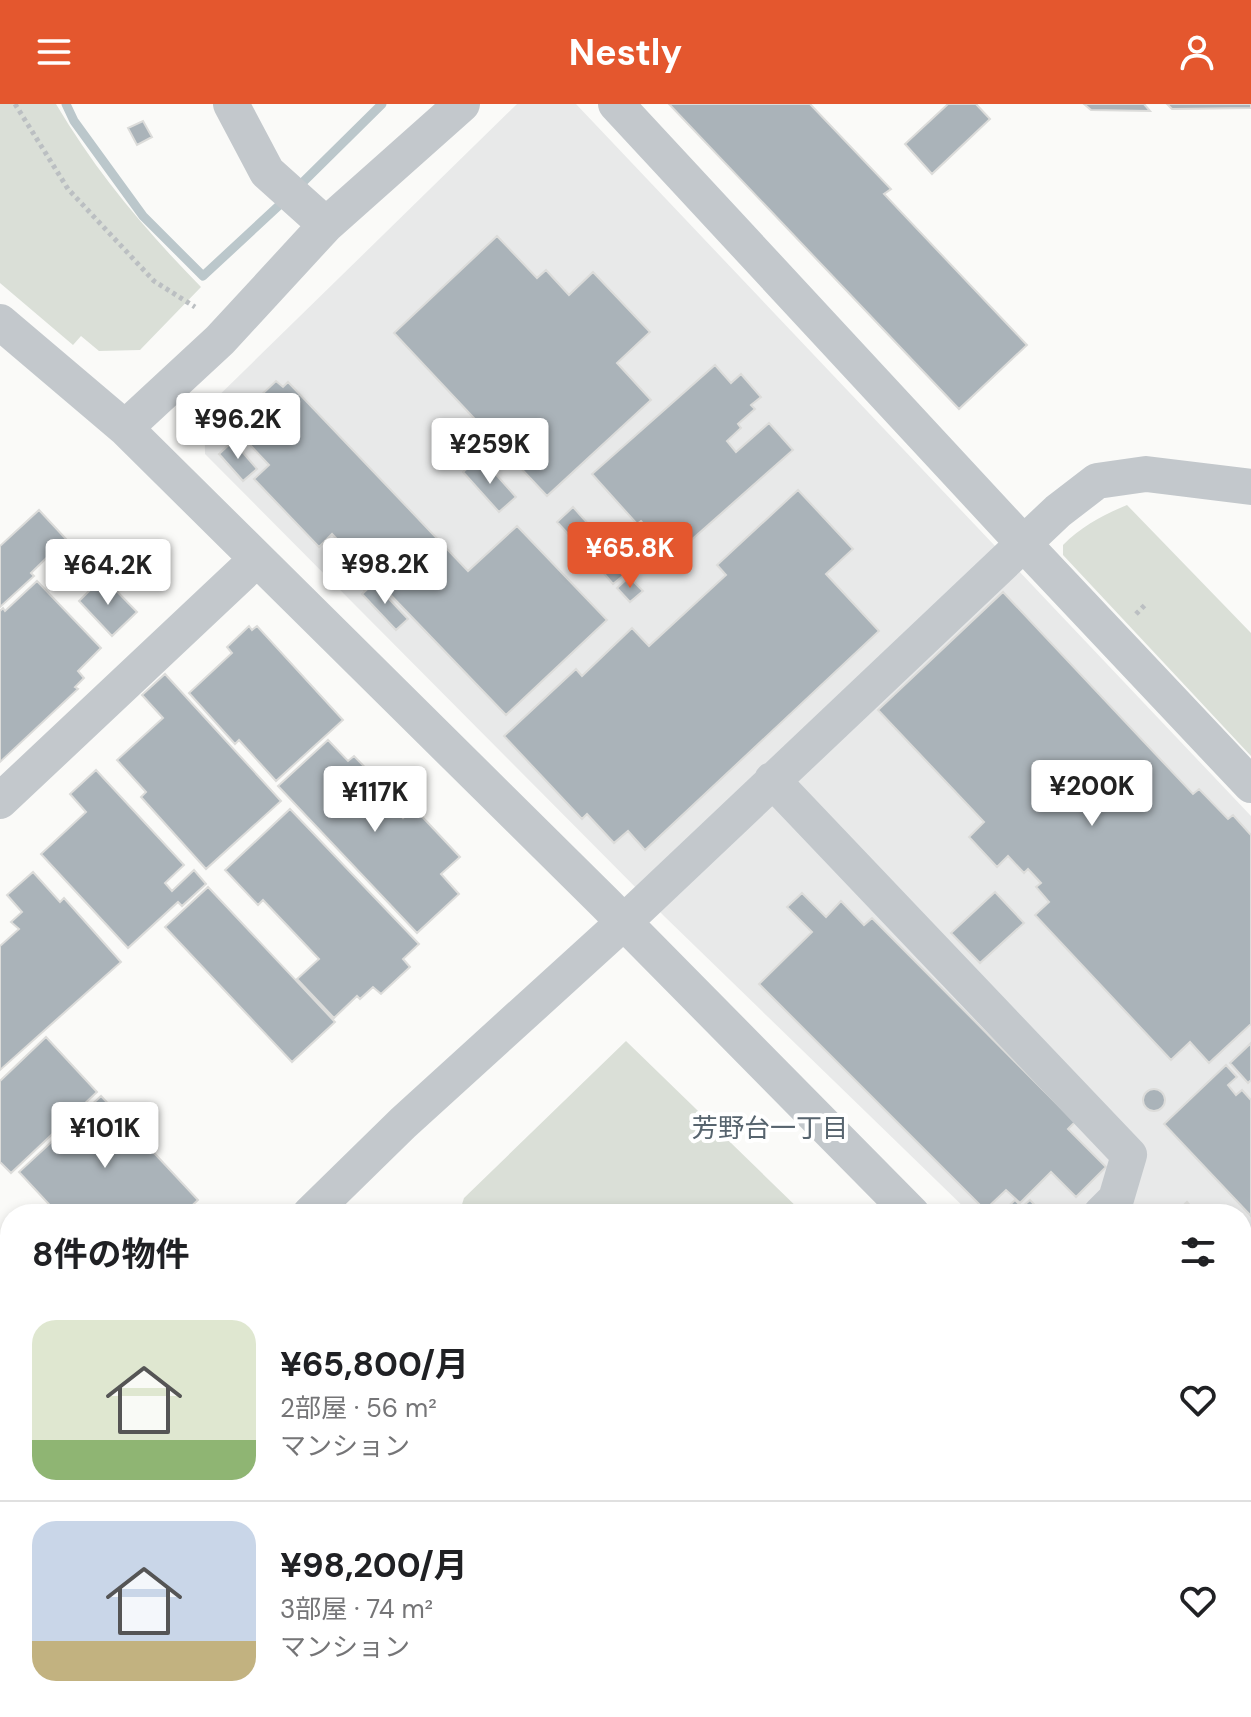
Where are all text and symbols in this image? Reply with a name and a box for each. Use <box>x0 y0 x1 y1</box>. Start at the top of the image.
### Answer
text: Nestly <box>569 29 682 76</box>
icon: menu <box>32 30 76 74</box>
icon: person <box>1175 30 1219 74</box>
pin: ¥96.2K <box>173 393 303 461</box>
text: ¥96.2K <box>194 402 282 436</box>
pin: ¥259K <box>434 418 546 486</box>
text: ¥259K <box>450 427 530 461</box>
pin: ¥65.8K <box>565 522 695 590</box>
text: ¥65.8K <box>585 531 675 565</box>
pin: ¥98.2K <box>320 538 450 606</box>
pin: ¥64.2K <box>43 539 173 607</box>
text: ¥98.2K <box>341 547 429 581</box>
text: ¥64.2K <box>64 548 152 582</box>
pin: ¥200K <box>1036 760 1148 828</box>
pin: ¥117K <box>319 766 431 834</box>
text: ¥200K <box>1049 769 1135 803</box>
text: ¥117K <box>342 775 408 809</box>
pin: ¥101K <box>49 1102 161 1170</box>
text: ¥101K <box>69 1111 141 1145</box>
district label: 芳野台一丁目 <box>692 1111 848 1145</box>
icon: filters <box>1176 1230 1220 1274</box>
text: 8件の物件 <box>32 1232 190 1277</box>
text: ¥65,800/月 <box>280 1342 469 1387</box>
icon: home <box>96 1352 192 1448</box>
icon: heart <box>1176 1378 1220 1422</box>
text: 2部屋 · 56 m² <box>280 1391 437 1425</box>
text: マンション <box>280 1429 410 1463</box>
text: ¥98,200/月 <box>280 1543 468 1588</box>
icon: home <box>96 1553 192 1649</box>
icon: heart <box>1176 1579 1220 1623</box>
text: 3部屋 · 74 m² <box>280 1592 433 1626</box>
text: マンション <box>280 1630 410 1664</box>

